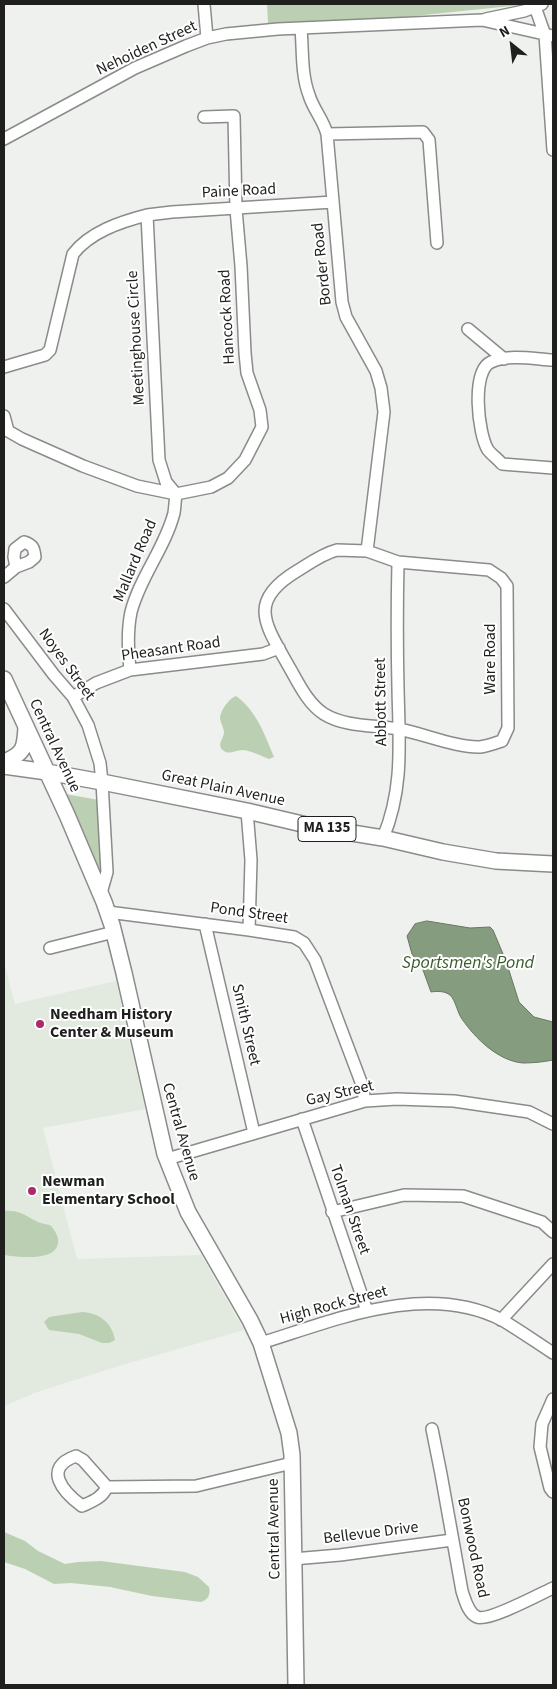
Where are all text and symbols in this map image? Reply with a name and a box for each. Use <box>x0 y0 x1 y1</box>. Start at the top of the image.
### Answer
street label: Nehoiden Street <box>94 17 200 81</box>
north arrow <box>487 20 537 70</box>
text: N <box>496 21 514 43</box>
street label: Paine Road <box>201 180 277 204</box>
street label: Border Road <box>309 222 337 306</box>
street label: Hancock Road <box>216 269 240 365</box>
street label: Meetinghouse Circle <box>124 270 150 406</box>
street label: Mallard Road <box>110 517 162 605</box>
street label: Ware Road <box>481 623 501 695</box>
street label: Noyes Street <box>33 625 99 705</box>
street label: Pheasant Road <box>120 634 222 666</box>
street label: Abbott Street <box>372 658 392 746</box>
street label: Central Avenue <box>24 696 84 796</box>
street label: Great Plain Avenue <box>159 767 287 811</box>
road number: MA 135 <box>298 816 356 842</box>
street label: Pond Street <box>209 899 289 929</box>
water label: Sportsmen's Pond <box>402 953 534 975</box>
street label: Smith Street <box>226 982 264 1068</box>
place label: Needham History Center & Museum <box>50 1005 174 1043</box>
marker: Needham History Center & Museum <box>34 1018 46 1030</box>
street label: Gay Street <box>304 1077 376 1111</box>
street label: Central Avenue <box>157 1081 203 1183</box>
street label: Tolman Street <box>325 1163 373 1257</box>
place label: Newman Elementary School <box>42 1172 175 1210</box>
marker: Newman Elementary School <box>26 1185 38 1197</box>
street label: High Rock Street <box>278 1282 390 1330</box>
street label: Central Avenue <box>265 1478 285 1580</box>
street label: Bonwood Road <box>452 1496 492 1600</box>
street label: Bellevue Drive <box>322 1519 420 1549</box>

